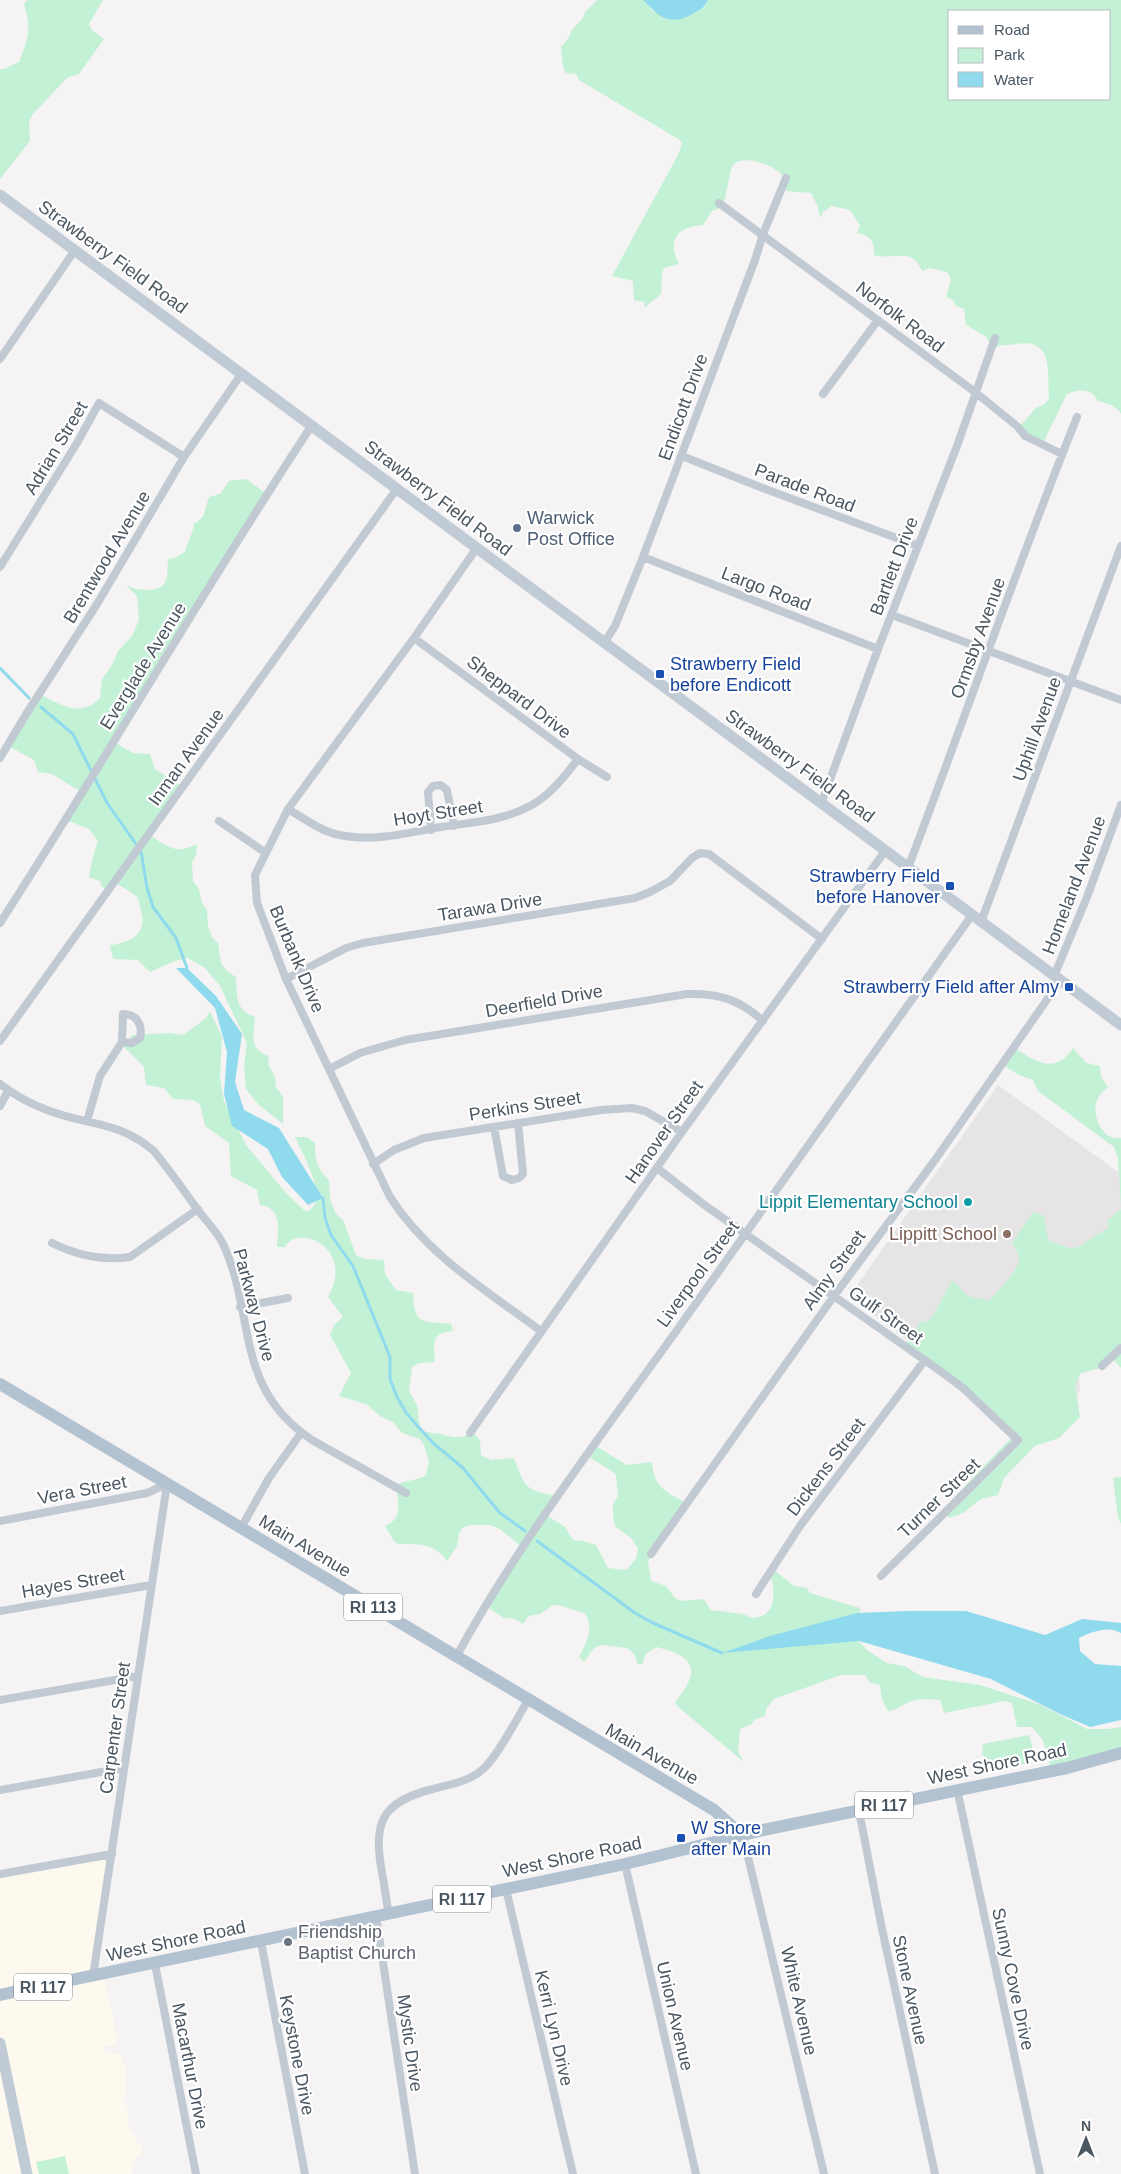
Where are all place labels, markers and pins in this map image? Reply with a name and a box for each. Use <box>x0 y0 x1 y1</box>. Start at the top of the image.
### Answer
place label: Warwick Post Office <box>527 508 615 549</box>
marker: Warwick Post Office <box>511 522 523 534</box>
place label: Strawberry Field before Endicott <box>670 654 801 695</box>
marker: Strawberry Field before Endicott <box>654 668 666 680</box>
place label: Strawberry Field before Hanover <box>809 866 940 907</box>
marker: Strawberry Field before Hanover <box>944 880 956 892</box>
place label: Strawberry Field after Almy <box>843 977 1059 997</box>
marker: Strawberry Field after Almy <box>1063 981 1075 993</box>
place label: Lippit Elementary School <box>759 1192 958 1212</box>
marker: Lippit Elementary School <box>962 1196 974 1208</box>
place label: Lippitt School <box>889 1224 997 1244</box>
marker: Lippitt School <box>1001 1228 1013 1240</box>
place label: W Shore after Main <box>691 1818 771 1859</box>
marker: W Shore after Main <box>675 1832 687 1844</box>
place label: Friendship Baptist Church <box>298 1922 416 1963</box>
marker: Friendship Baptist Church <box>282 1936 294 1948</box>

